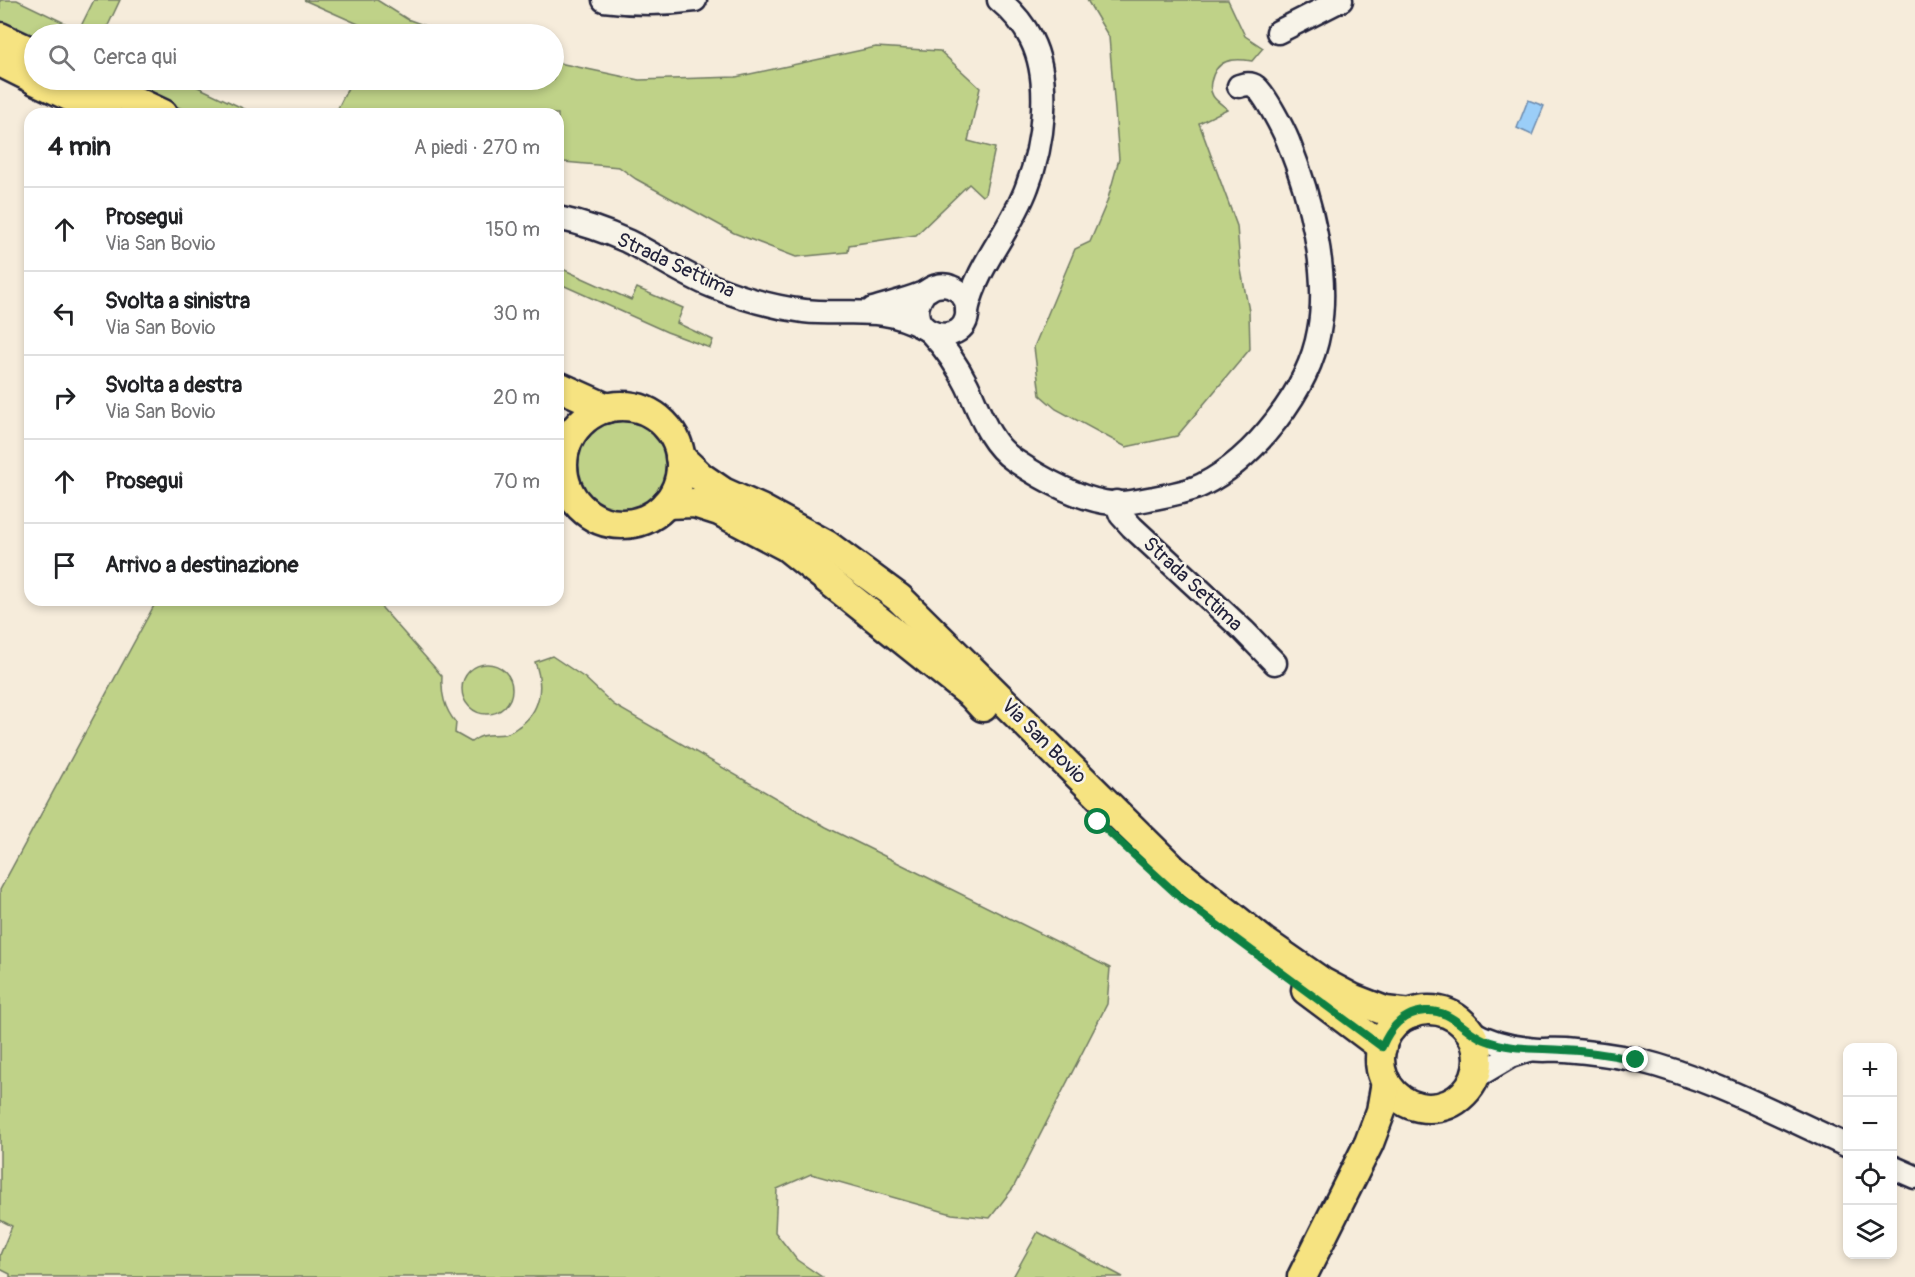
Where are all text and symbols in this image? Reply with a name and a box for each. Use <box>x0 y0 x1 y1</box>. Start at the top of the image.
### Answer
search box <box>24 24 564 90</box>
icon: search <box>45 41 78 74</box>
text: Cerca qui <box>93 43 177 71</box>
text: 4 min <box>48 131 111 163</box>
text: A piedi · 270 m <box>414 135 540 160</box>
text: Prosegui <box>105 203 183 231</box>
icon: ahead <box>48 213 81 246</box>
text: 150 m <box>486 217 540 242</box>
street label: Strada Settima <box>613 227 739 303</box>
text: Via San Bovio <box>105 231 216 256</box>
text: Svolta a sinistra <box>105 287 250 315</box>
icon: left <box>48 297 81 330</box>
text: 30 m <box>493 301 540 326</box>
text: Via San Bovio <box>105 315 216 340</box>
text: Svolta a destra <box>105 371 242 399</box>
icon: right <box>48 381 81 414</box>
text: 20 m <box>493 385 540 410</box>
text: Via San Bovio <box>105 399 216 424</box>
icon: ahead <box>48 465 81 498</box>
text: Prosegui <box>105 467 183 495</box>
text: 70 m <box>494 469 540 494</box>
street label: Strada Settima <box>1138 531 1248 637</box>
icon: arrive <box>48 549 81 582</box>
text: Arrivo a destinazione <box>105 551 298 579</box>
street label: Via San Bovio <box>996 693 1092 789</box>
route start <box>1084 808 1110 834</box>
map controls <box>1843 1043 1897 1259</box>
button: + <box>1843 1043 1897 1097</box>
route end <box>1622 1046 1648 1072</box>
button: − <box>1843 1097 1897 1151</box>
button: locate <box>1843 1151 1897 1205</box>
button: layers <box>1843 1205 1897 1259</box>

